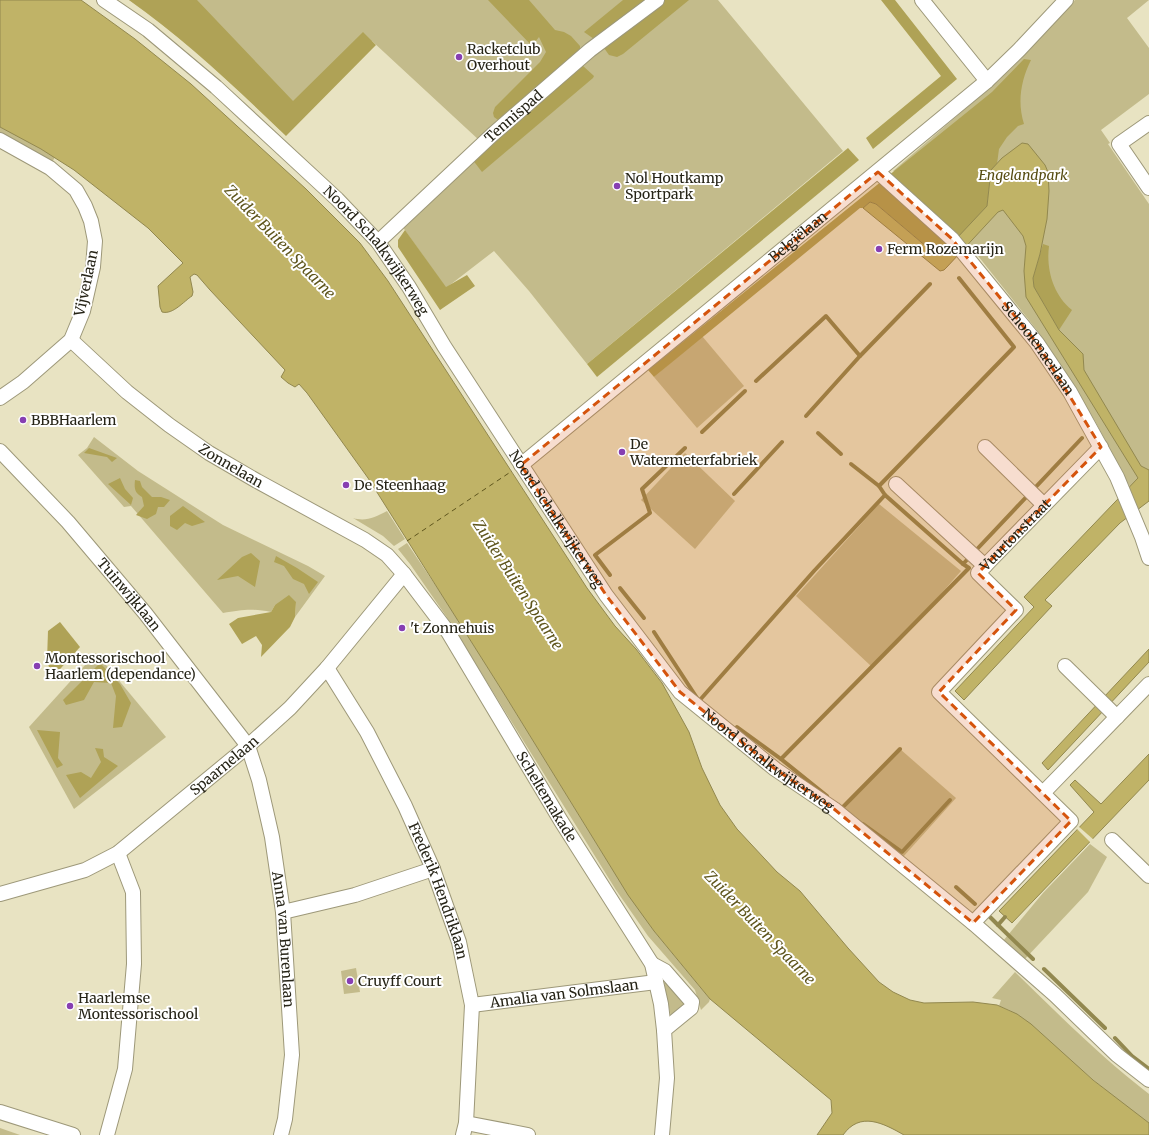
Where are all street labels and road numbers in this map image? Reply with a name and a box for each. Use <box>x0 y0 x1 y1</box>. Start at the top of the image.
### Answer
street label: Tennispad <box>481 86 547 146</box>
street label: Noord Schalkwijkerweg <box>320 182 433 319</box>
street label: Belgiëlaan <box>765 207 831 266</box>
street label: Vijverlaan <box>70 248 102 319</box>
street label: Schoolenaerlaan <box>998 298 1078 398</box>
street label: Zonnelaan <box>195 440 266 492</box>
street label: Noord Schalkwijkerweg <box>505 447 608 592</box>
street label: Vuurtonstraat <box>975 494 1055 575</box>
street label: Tuinwijklaan <box>93 554 165 635</box>
street label: Noord Schalkwijkerweg <box>698 705 838 816</box>
street label: Spaarnelaan <box>186 732 262 799</box>
street label: Scheltemakade <box>512 748 581 845</box>
street label: Frederik Hendriklaan <box>404 819 471 961</box>
street label: Anna van Burenlaan <box>268 869 298 1008</box>
street label: Amalia van Solmslaan <box>488 975 640 1012</box>

